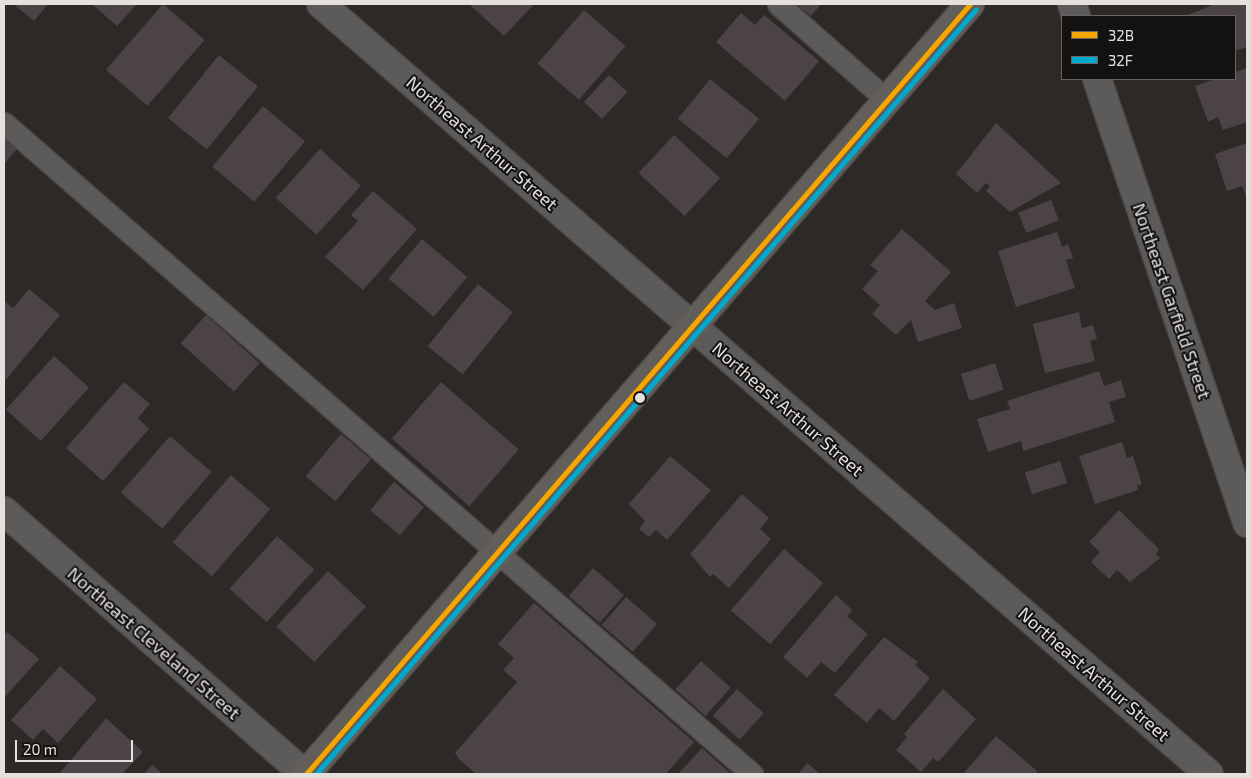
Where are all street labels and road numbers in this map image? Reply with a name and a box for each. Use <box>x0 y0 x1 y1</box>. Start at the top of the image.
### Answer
street label: Northeast Arthur Street <box>402 71 562 215</box>
street label: Northeast Garfield Street <box>1128 200 1216 402</box>
street label: Northeast Arthur Street <box>708 337 868 481</box>
street label: Northeast Cleveland Street <box>63 562 245 724</box>
street label: Northeast Arthur Street <box>1014 602 1174 746</box>

